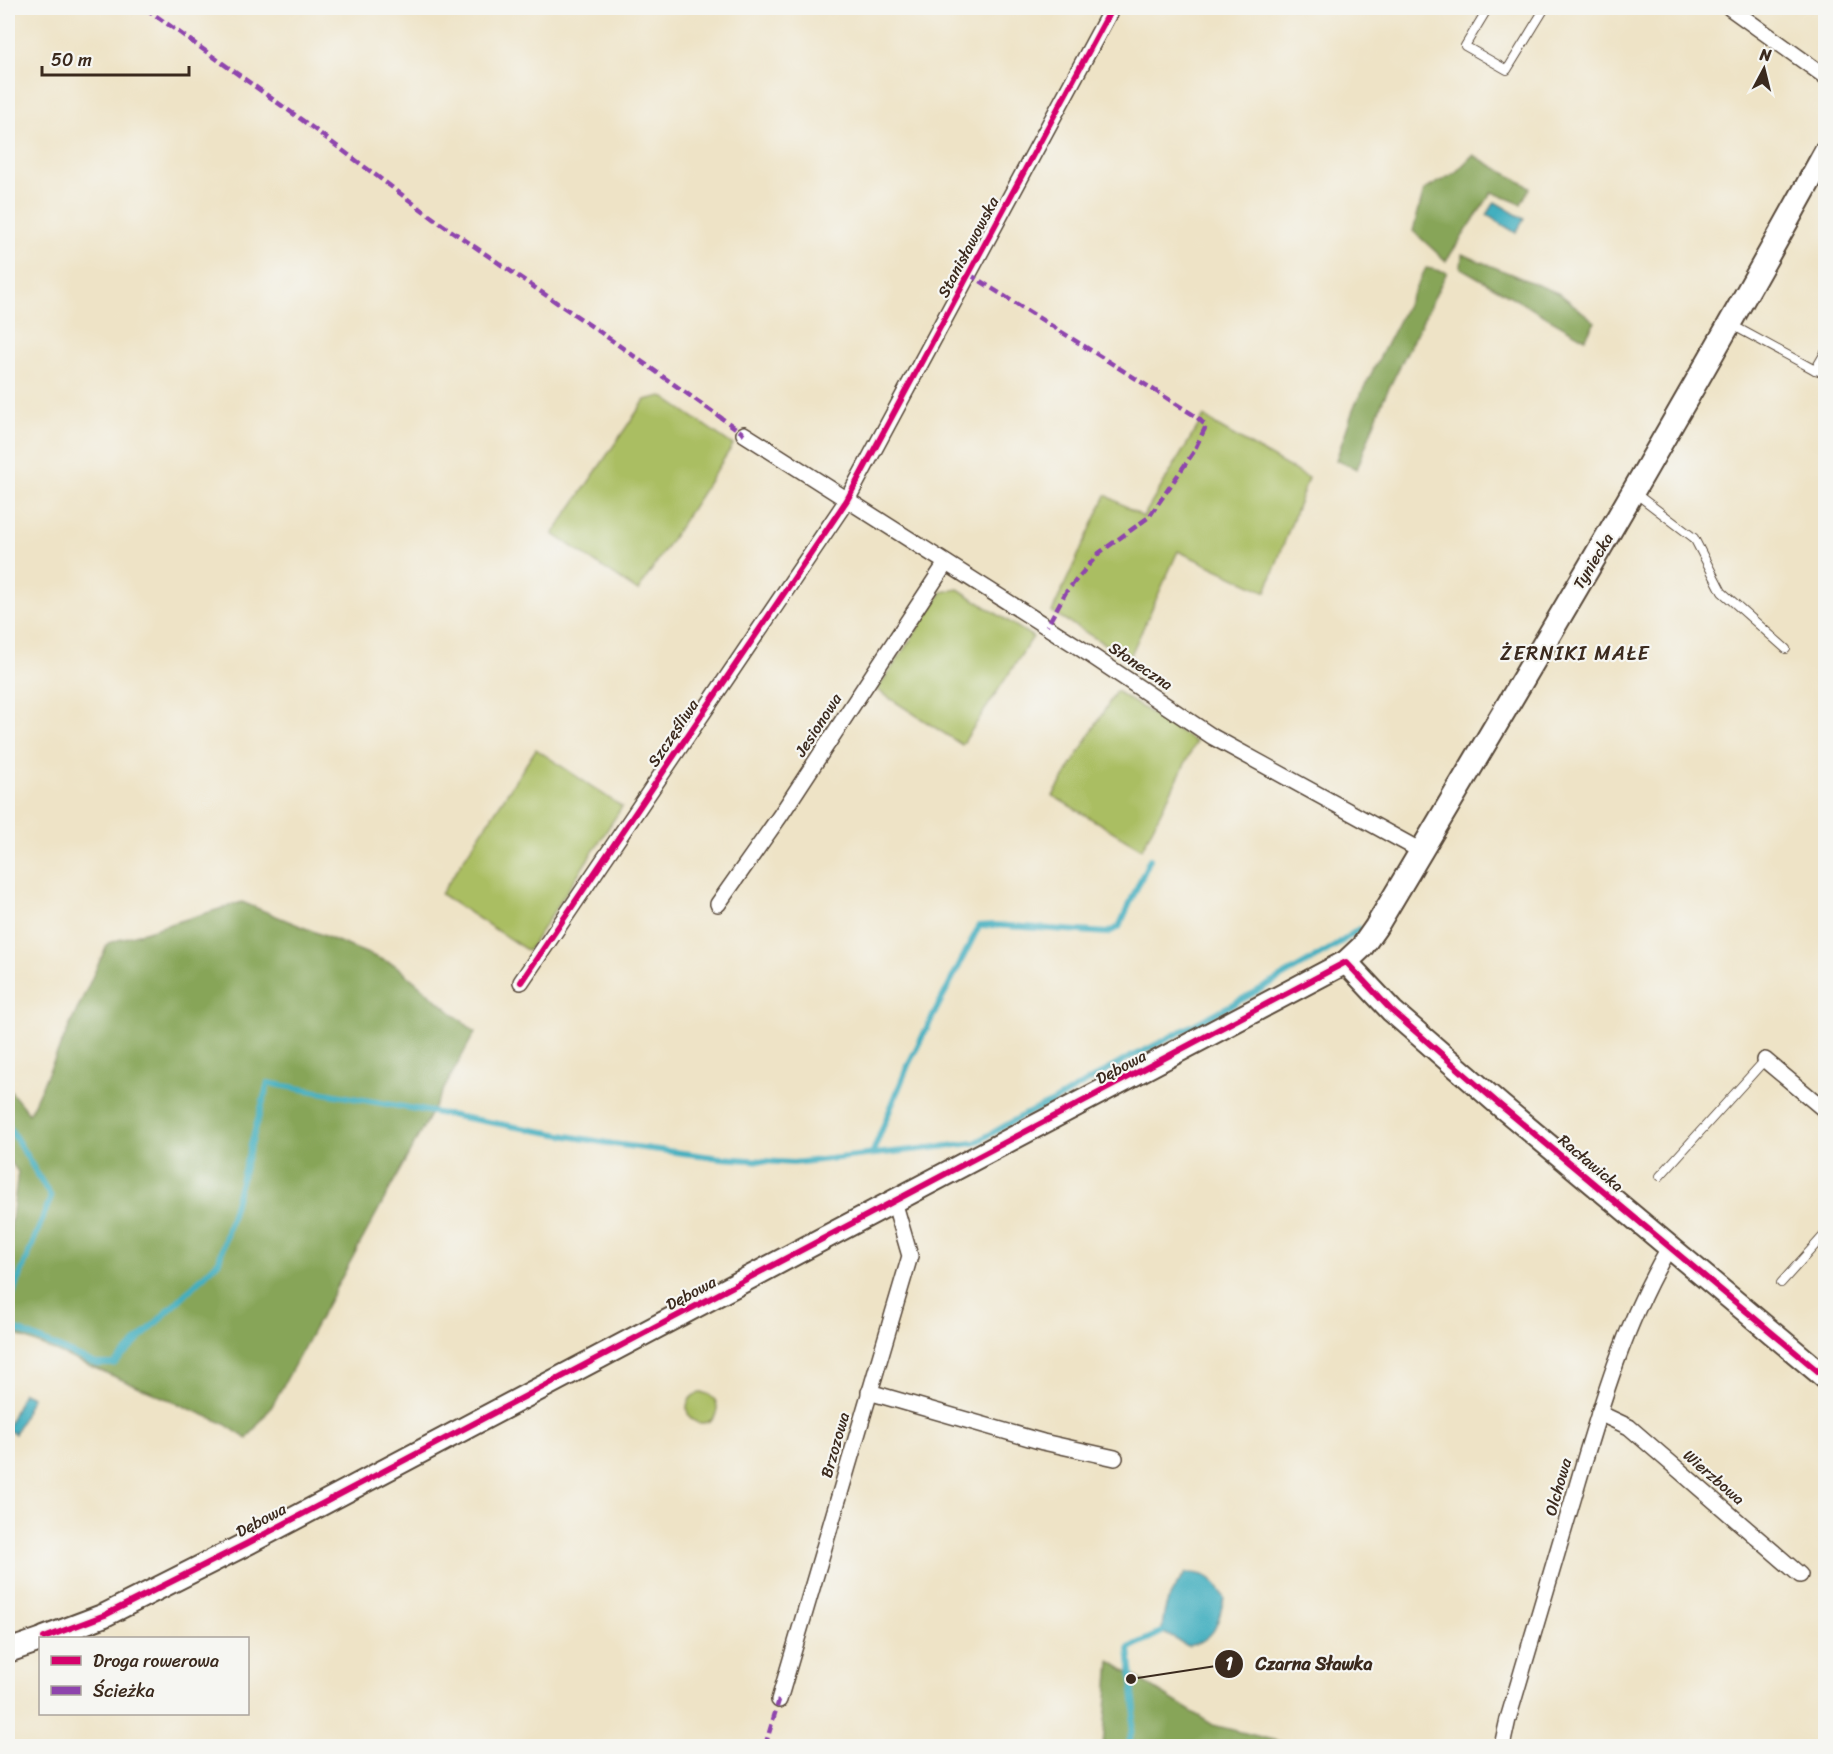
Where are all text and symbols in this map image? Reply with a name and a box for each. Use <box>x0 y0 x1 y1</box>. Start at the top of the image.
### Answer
scale bar <box>42 39 189 77</box>
north arrow <box>1734 39 1794 99</box>
text: N <box>1758 39 1774 70</box>
text: 50 m <box>51 44 92 76</box>
street label: Stanisławowska <box>929 190 1007 303</box>
street label: Tyniecka <box>1565 527 1621 595</box>
street label: Słoneczna <box>1103 634 1179 698</box>
district label: ŻERNIKI MAŁE <box>1500 636 1650 671</box>
street label: Jesionowa <box>786 686 850 764</box>
street label: Szczęśliwa <box>639 692 707 773</box>
street label: Dębowa <box>1090 1041 1152 1092</box>
street label: Racławicka <box>1551 1127 1631 1199</box>
street label: Dębowa <box>660 1267 722 1318</box>
street label: Brzozowa <box>812 1409 858 1481</box>
street label: Wierzbowa <box>1676 1442 1752 1512</box>
street label: Olchowa <box>1536 1454 1580 1519</box>
street label: Dębowa <box>230 1494 292 1545</box>
legend <box>39 1637 249 1715</box>
text: Droga rowerowa <box>93 1645 219 1677</box>
callout: Czarna Sławka <box>1214 1646 1385 1682</box>
text: 1 <box>1225 1648 1233 1680</box>
text: Czarna Sławka <box>1255 1648 1372 1680</box>
text: Ścieżka <box>93 1675 155 1707</box>

